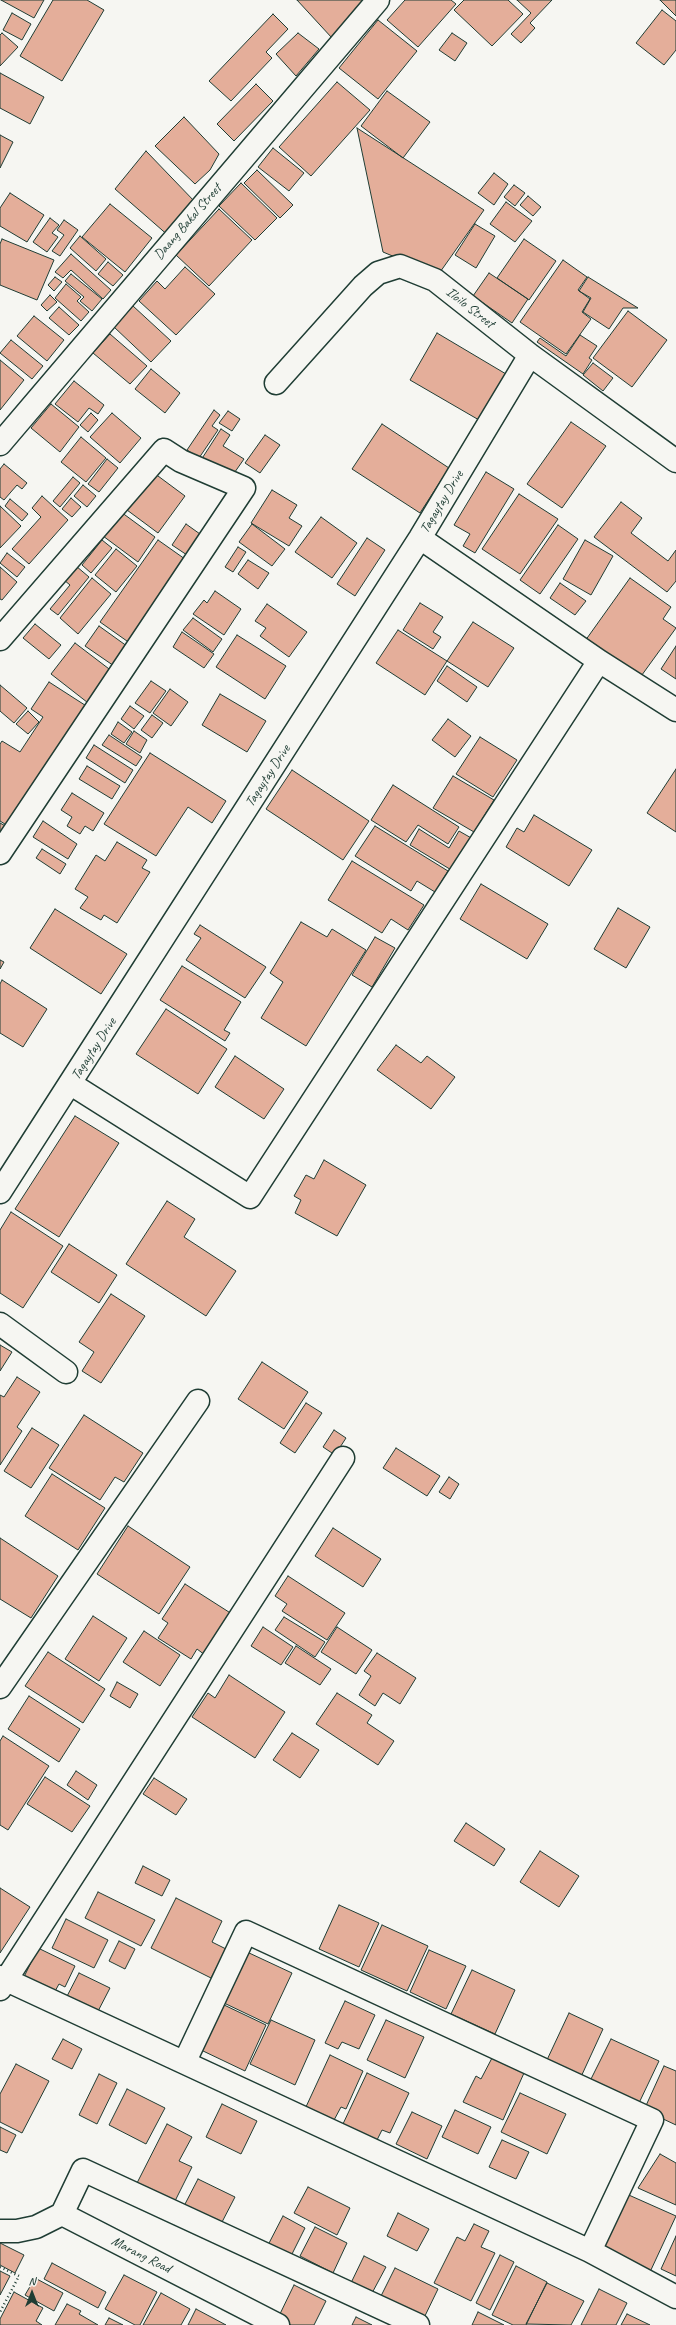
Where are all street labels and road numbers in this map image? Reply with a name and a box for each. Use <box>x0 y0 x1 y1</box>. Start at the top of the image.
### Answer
street label: Daang Bakal Street <box>151 181 225 263</box>
street label: Iloilo Street <box>442 284 498 332</box>
street label: Tagaytay Drive <box>417 468 467 536</box>
street label: Tagaytay Drive <box>242 742 294 810</box>
street label: Tagaytay Drive <box>68 1015 120 1083</box>
street label: Marang Road <box>108 2233 174 2277</box>

